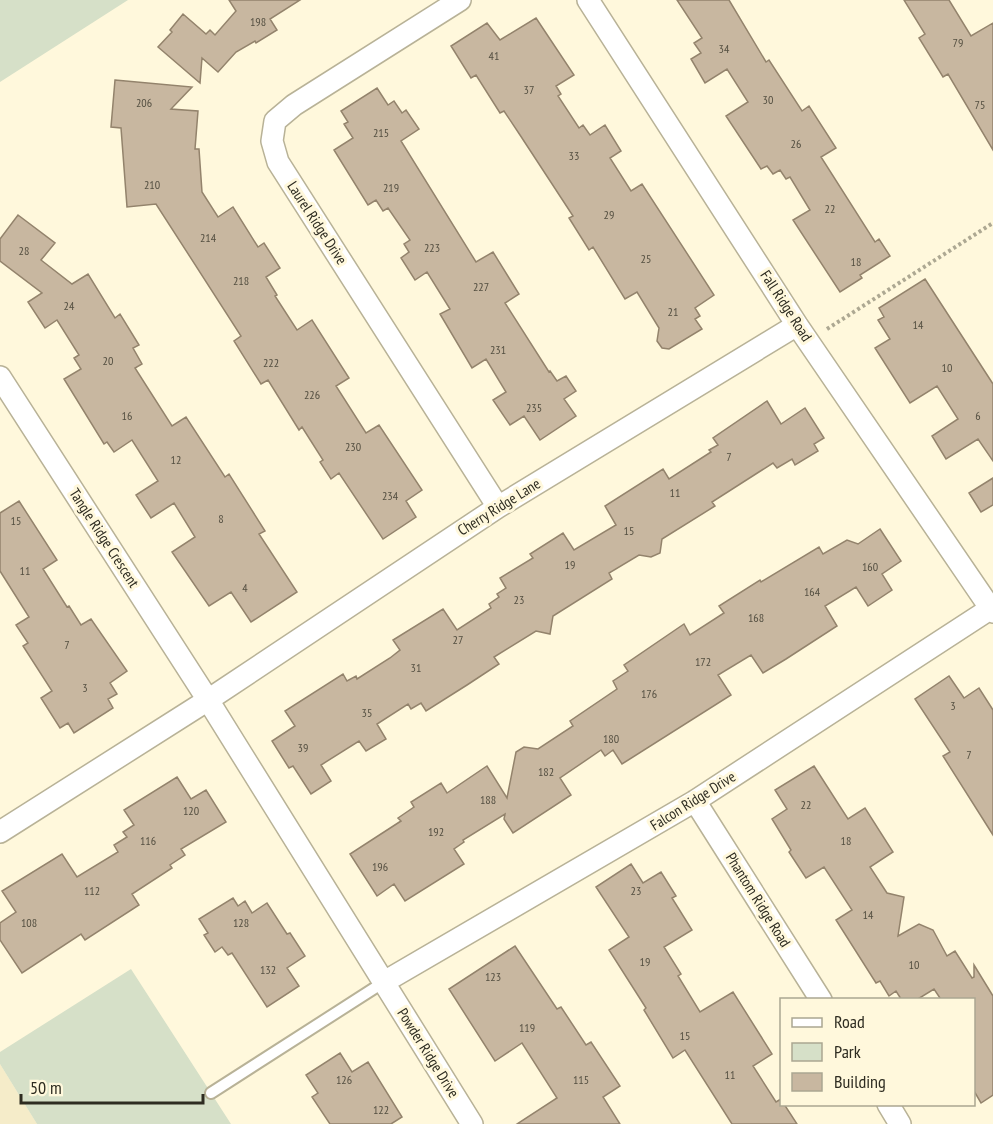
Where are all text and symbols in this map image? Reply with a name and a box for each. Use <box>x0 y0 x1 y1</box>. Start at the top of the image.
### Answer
house number: 198 <box>250 14 266 29</box>
house number: 79 <box>953 35 963 50</box>
house number: 34 <box>719 41 730 56</box>
house number: 41 <box>489 48 499 63</box>
house number: 37 <box>524 82 534 97</box>
house number: 30 <box>763 92 773 107</box>
house number: 206 <box>136 95 152 110</box>
house number: 75 <box>975 97 985 112</box>
house number: 215 <box>373 125 389 140</box>
house number: 26 <box>791 136 801 151</box>
house number: 33 <box>569 148 579 163</box>
house number: 210 <box>144 177 160 192</box>
street label: Laurel Ridge Drive <box>283 177 351 268</box>
house number: 219 <box>383 180 399 195</box>
house number: 22 <box>825 201 835 216</box>
house number: 29 <box>604 207 614 222</box>
house number: 214 <box>200 230 217 245</box>
house number: 223 <box>424 240 440 255</box>
house number: 28 <box>19 243 29 258</box>
house number: 25 <box>641 251 651 266</box>
house number: 18 <box>851 254 861 269</box>
street label: Fall Ridge Road <box>756 267 816 345</box>
house number: 218 <box>233 273 249 288</box>
house number: 227 <box>473 279 489 294</box>
house number: 24 <box>64 298 75 313</box>
house number: 21 <box>668 304 678 319</box>
house number: 14 <box>913 317 924 332</box>
house number: 231 <box>490 342 506 357</box>
house number: 20 <box>103 353 113 368</box>
house number: 222 <box>263 355 279 370</box>
house number: 10 <box>942 360 952 375</box>
house number: 226 <box>304 387 320 402</box>
house number: 235 <box>526 400 542 415</box>
house number: 16 <box>122 408 132 423</box>
house number: 6 <box>975 408 981 423</box>
house number: 230 <box>345 439 361 454</box>
house number: 7 <box>726 449 732 464</box>
house number: 12 <box>171 452 181 467</box>
street label: Cherry Ridge Lane <box>454 474 544 540</box>
street label: Tangle Ridge Crescent <box>65 485 143 591</box>
house number: 11 <box>670 485 680 500</box>
house number: 234 <box>382 488 399 503</box>
house number: 8 <box>218 511 224 526</box>
house number: 15 <box>11 513 21 528</box>
house number: 15 <box>624 523 634 538</box>
house number: 19 <box>565 557 575 572</box>
house number: 160 <box>862 559 878 574</box>
house number: 11 <box>20 563 30 578</box>
house number: 4 <box>242 580 248 595</box>
house number: 164 <box>804 584 821 599</box>
house number: 23 <box>514 592 524 607</box>
house number: 168 <box>748 610 764 625</box>
house number: 27 <box>453 632 463 647</box>
house number: 7 <box>64 637 70 652</box>
house number: 172 <box>695 654 711 669</box>
house number: 31 <box>411 660 421 675</box>
house number: 3 <box>82 680 88 695</box>
house number: 176 <box>641 686 657 701</box>
house number: 3 <box>950 698 956 713</box>
house number: 35 <box>362 705 372 720</box>
house number: 180 <box>603 731 619 746</box>
house number: 39 <box>298 740 308 755</box>
house number: 7 <box>966 747 972 762</box>
house number: 182 <box>538 764 554 779</box>
street label: Falcon Ridge Drive <box>647 767 739 834</box>
house number: 188 <box>480 792 496 807</box>
house number: 22 <box>801 797 811 812</box>
house number: 120 <box>183 803 199 818</box>
house number: 192 <box>428 824 444 839</box>
house number: 116 <box>140 833 156 848</box>
house number: 18 <box>841 833 851 848</box>
street label: Phantom Ridge Road <box>722 849 795 950</box>
house number: 196 <box>372 859 388 874</box>
house number: 112 <box>84 883 100 898</box>
house number: 23 <box>631 883 641 898</box>
house number: 14 <box>863 907 874 922</box>
house number: 108 <box>21 915 37 930</box>
house number: 128 <box>233 915 249 930</box>
house number: 19 <box>640 954 650 969</box>
house number: 10 <box>909 957 919 972</box>
house number: 132 <box>260 962 276 977</box>
house number: 123 <box>485 969 501 984</box>
legend <box>780 998 975 1106</box>
street label: Powder Ridge Drive <box>393 1005 463 1101</box>
text: Road <box>834 1010 865 1033</box>
house number: 119 <box>519 1020 535 1035</box>
house number: 15 <box>680 1028 690 1043</box>
text: Park <box>834 1040 861 1063</box>
scale bar <box>21 1067 202 1105</box>
house number: 11 <box>725 1067 735 1082</box>
text: Building <box>834 1070 886 1093</box>
house number: 126 <box>336 1072 352 1087</box>
house number: 115 <box>573 1072 589 1087</box>
text: 50 m <box>30 1076 62 1099</box>
house number: 122 <box>373 1102 389 1117</box>

